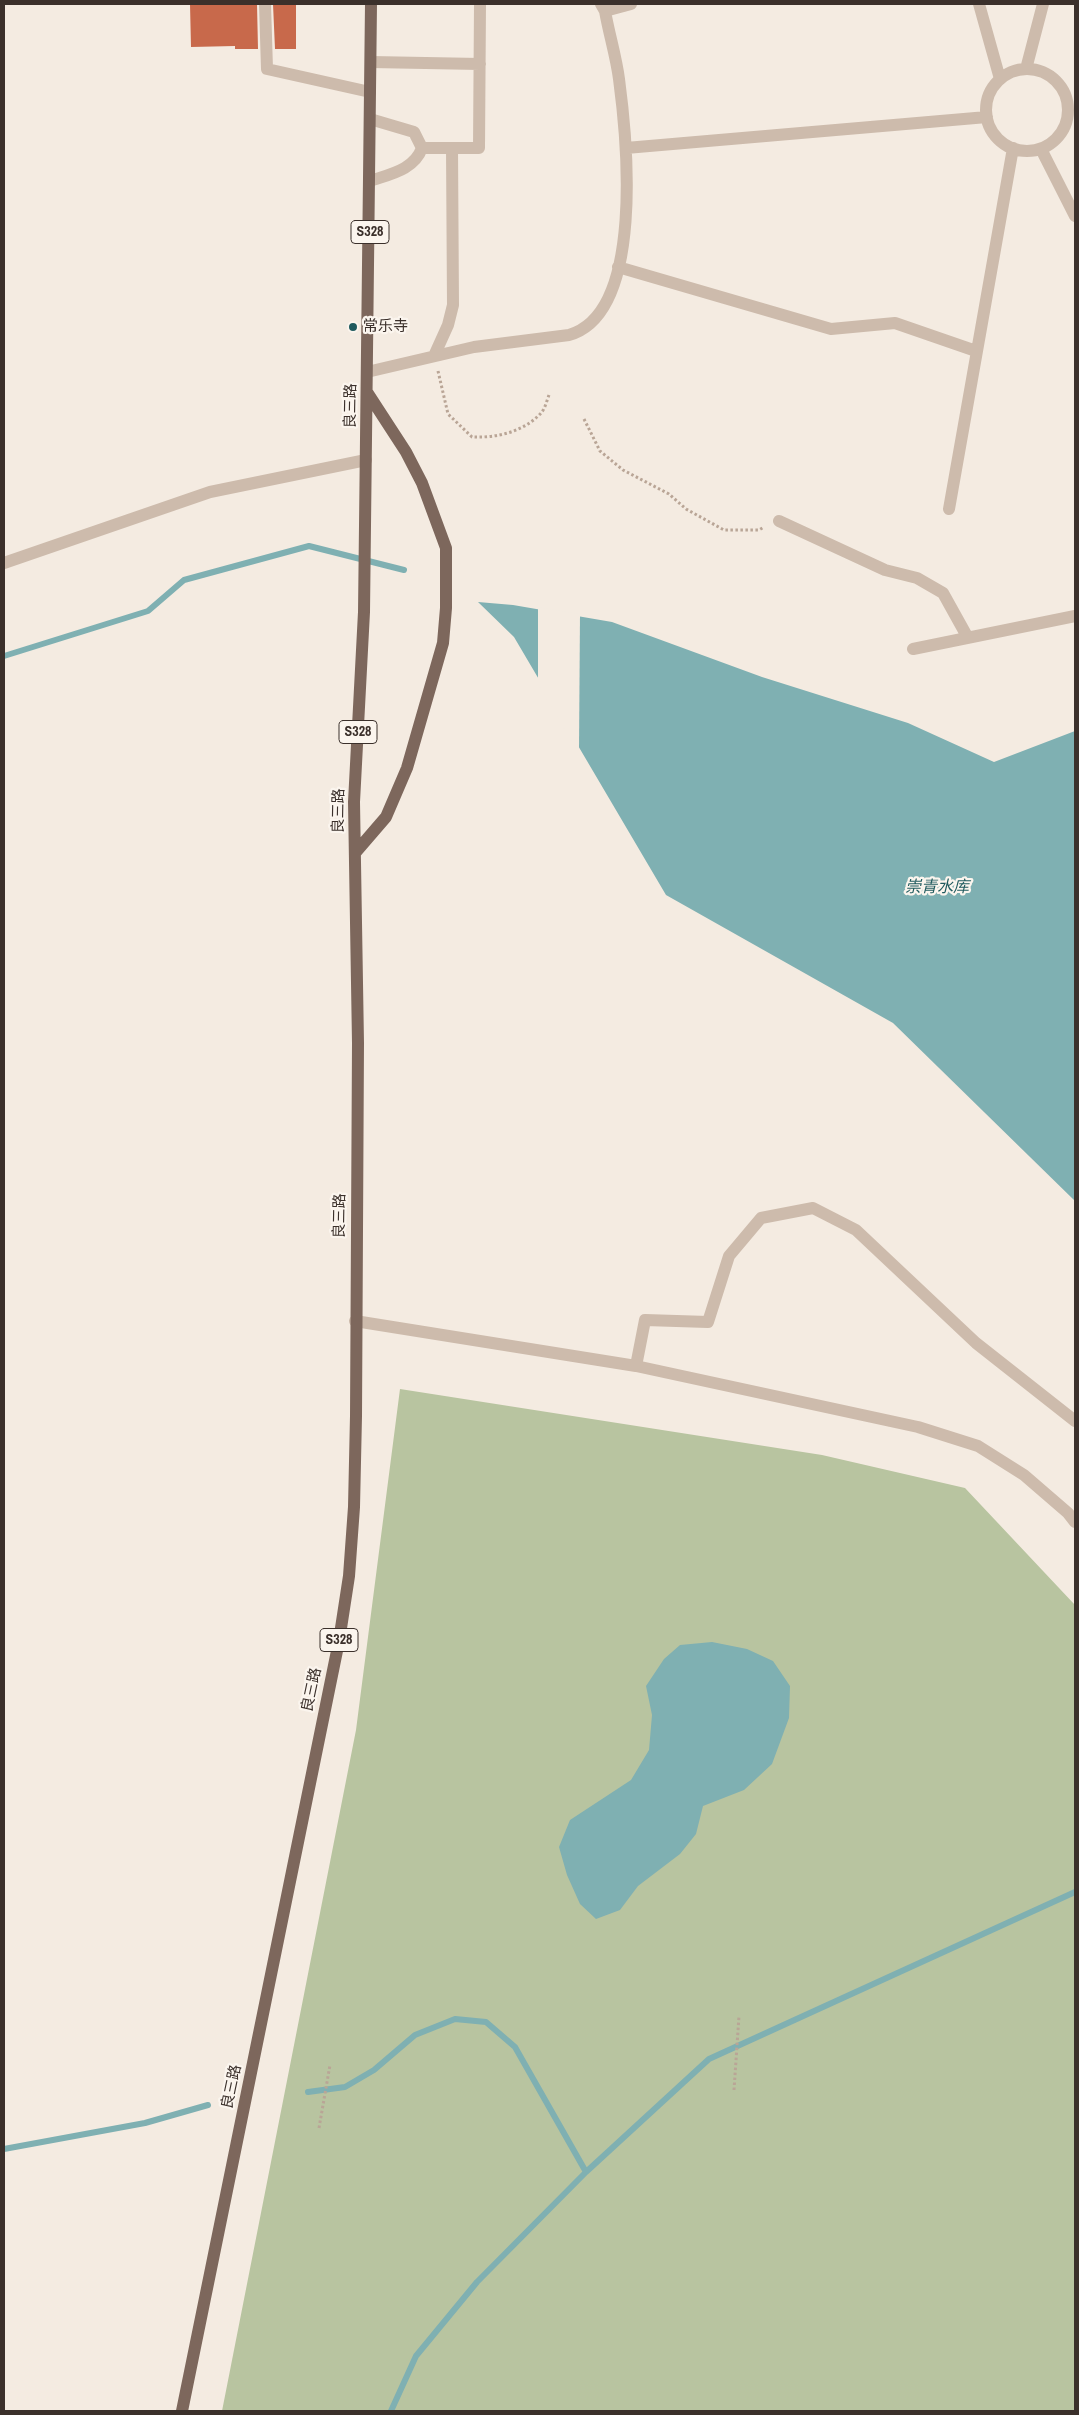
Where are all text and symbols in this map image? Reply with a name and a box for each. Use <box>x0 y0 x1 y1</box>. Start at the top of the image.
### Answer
road number: S328 <box>351 220 389 243</box>
place label: 常乐寺 <box>363 318 408 336</box>
marker: 常乐寺 <box>347 321 359 333</box>
street label: 良三路 <box>342 383 360 429</box>
road number: S328 <box>339 720 377 744</box>
street label: 良三路 <box>330 788 348 834</box>
water label: 崇青水库 <box>905 878 969 898</box>
street label: 良三路 <box>331 1193 349 1239</box>
road number: S328 <box>320 1628 358 1652</box>
street label: 良三路 <box>299 1666 325 1714</box>
street label: 良三路 <box>219 2063 245 2111</box>

